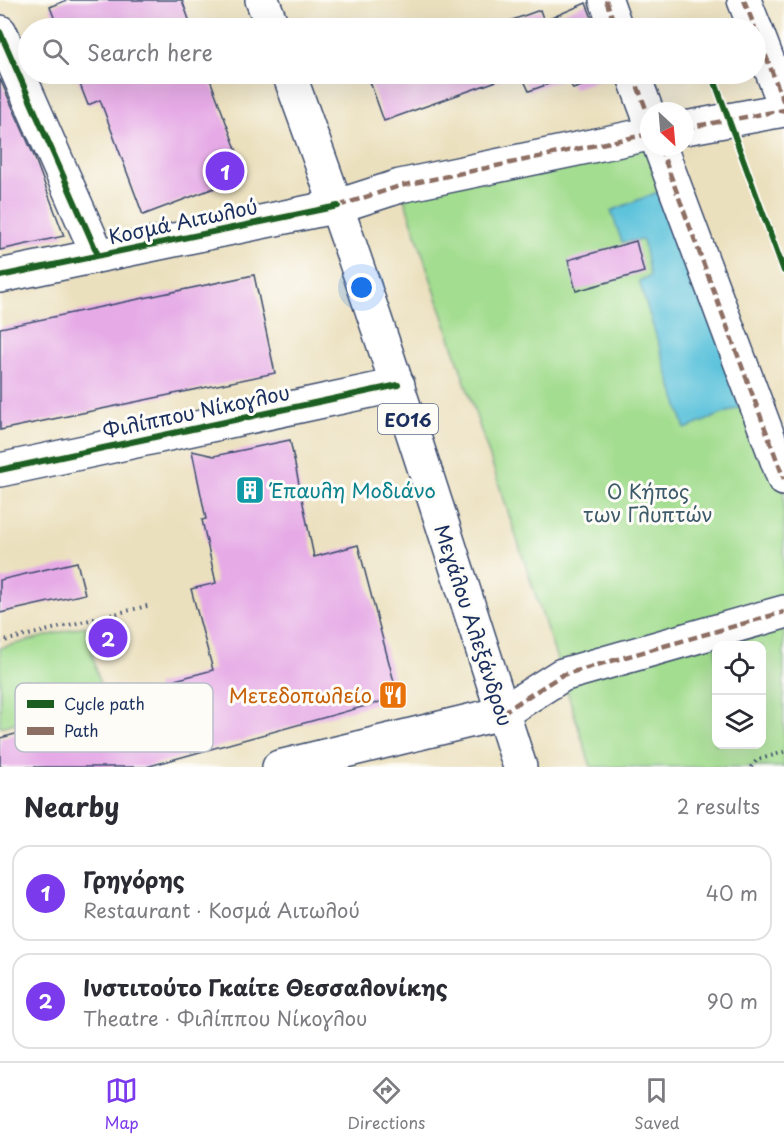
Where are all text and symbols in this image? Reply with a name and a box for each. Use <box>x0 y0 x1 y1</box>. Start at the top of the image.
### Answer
search box <box>18 18 766 84</box>
icon: search <box>39 35 72 68</box>
text: Search here <box>87 35 213 68</box>
north arrow <box>640 102 694 156</box>
pin: 1 <box>206 148 244 194</box>
street label: Κοσμά Αιτωλού <box>106 191 260 251</box>
your location <box>347 273 376 302</box>
street label: Φιλίππου Νίκογλου <box>100 377 292 445</box>
road number: ΕΟ16 <box>378 404 438 434</box>
building icon: Έπαυλη Μοδιάνο <box>234 474 266 506</box>
place label: Έπαυλη Μοδιάνο <box>268 475 436 505</box>
park label: Ο Κήπος των Γλυπτών <box>583 476 713 529</box>
street label: Μεγάλου Αλεξάνδρου <box>427 520 521 730</box>
pin: 2 <box>88 616 128 660</box>
map controls <box>712 641 766 749</box>
button: locate <box>712 641 766 695</box>
restaurant icon: Μετεδοπωλείο <box>377 679 409 711</box>
place label: Μετεδοπωλείο <box>229 680 372 710</box>
legend <box>15 683 213 752</box>
text: Cycle path <box>64 691 145 715</box>
button: layers <box>712 695 766 749</box>
text: Path <box>64 718 99 742</box>
text: Nearby <box>24 787 119 826</box>
text: 2 results <box>677 791 760 821</box>
text: Γρηγόρης <box>83 862 185 895</box>
text: 1 <box>41 878 50 908</box>
text: 40 m <box>706 878 758 908</box>
text: Restaurant · Κοσμά Αιτωλού <box>83 895 360 925</box>
text: Ινστιτούτο Γκαίτε Θεσσαλονίκης <box>83 970 448 1003</box>
text: 2 <box>38 986 53 1016</box>
text: 90 m <box>707 986 758 1016</box>
text: Theatre · Φιλίππου Νίκογλου <box>83 1003 368 1033</box>
tab: Map <box>104 1074 139 1134</box>
tab: Directions <box>347 1074 425 1134</box>
tab: Saved <box>634 1074 680 1134</box>

